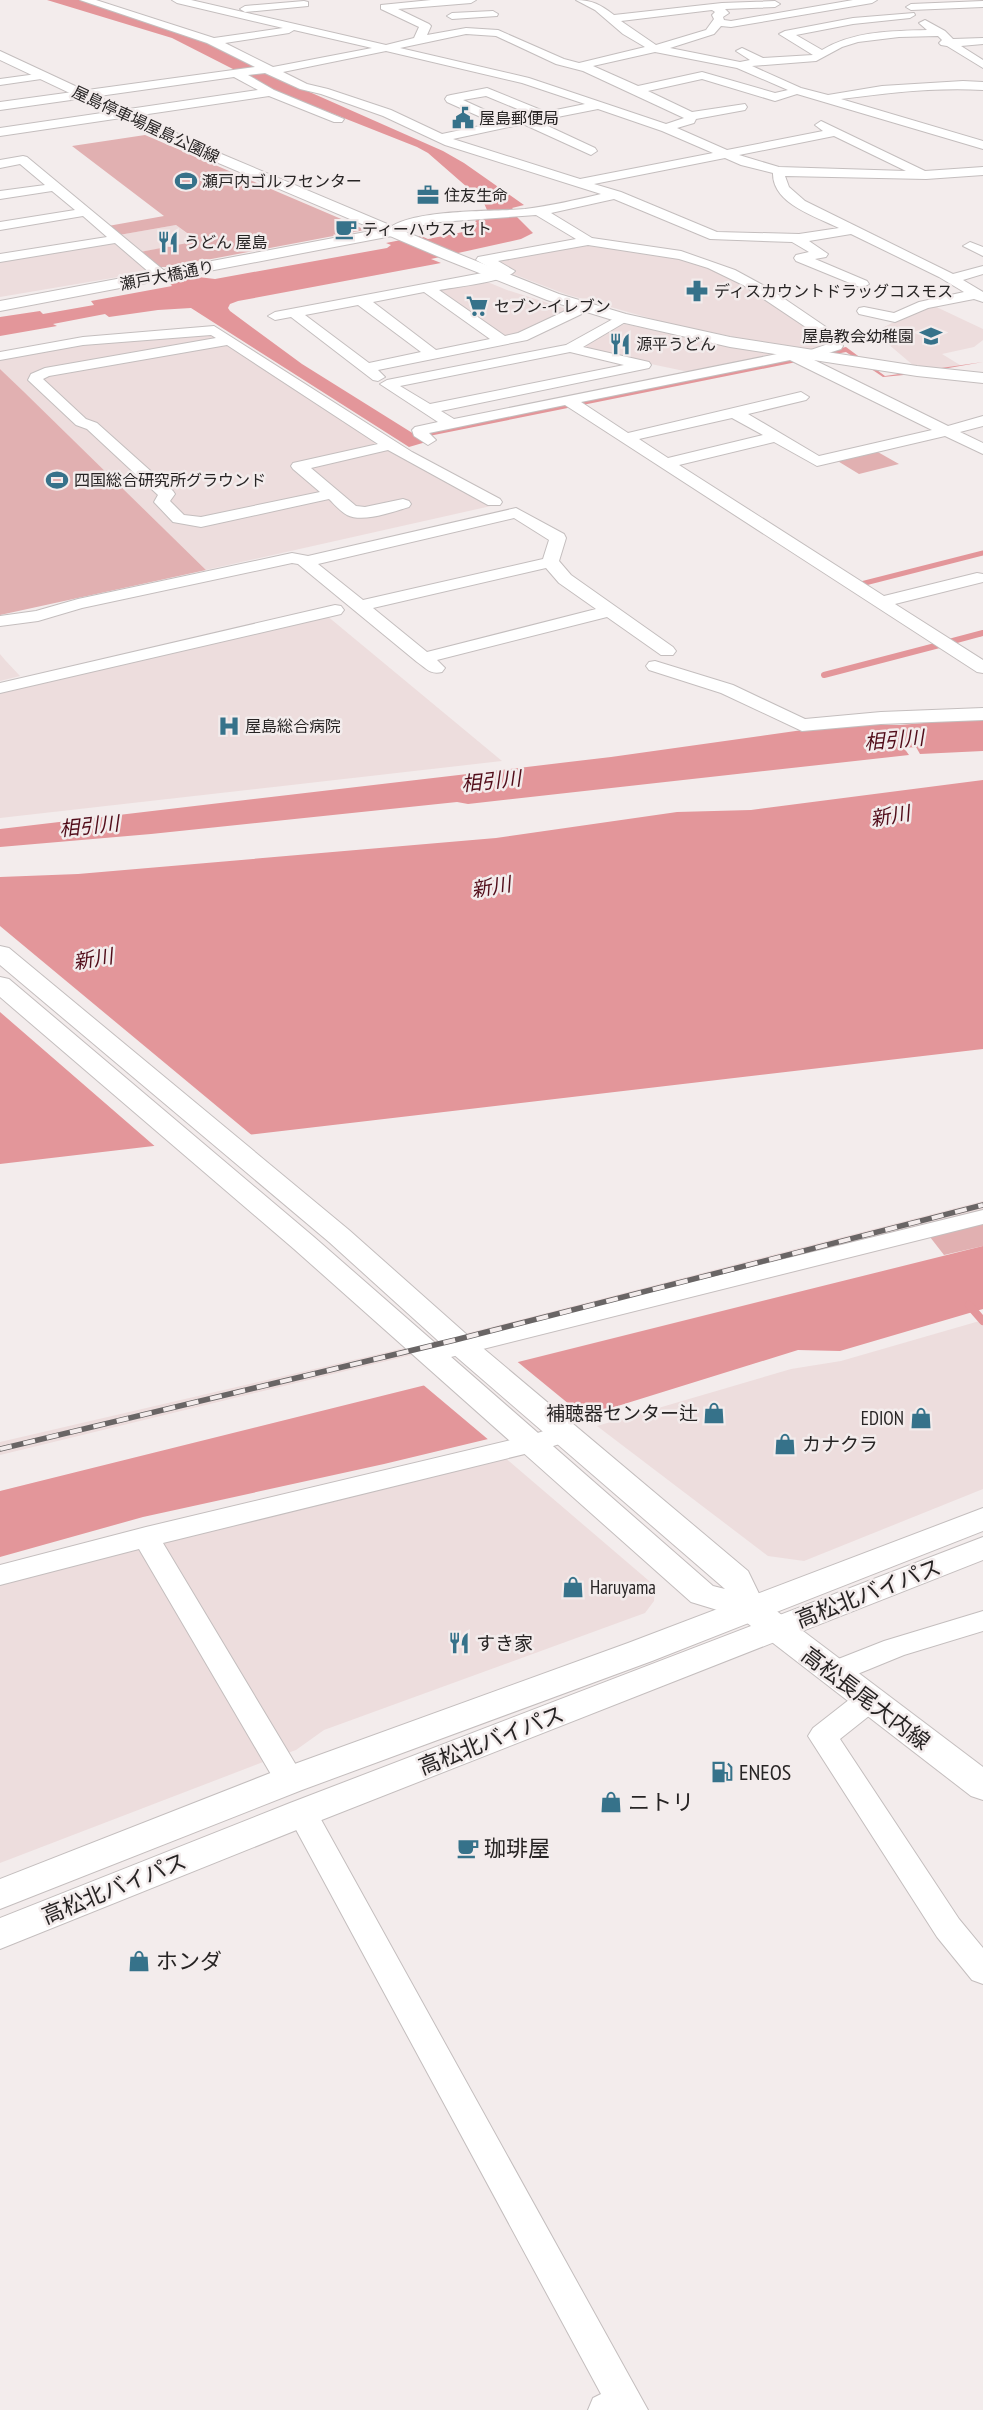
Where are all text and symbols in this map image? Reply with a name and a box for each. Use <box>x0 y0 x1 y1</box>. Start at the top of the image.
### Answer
street label: 屋島停車場屋島公園線 <box>69 81 223 167</box>
public building icon: 屋島郵便局 <box>450 105 476 131</box>
place label: 屋島郵便局 <box>479 108 559 128</box>
sports icon: 瀬戸内ゴルフセンター <box>173 168 199 194</box>
place label: 瀬戸内ゴルフセンター <box>202 171 362 191</box>
office icon: 住友生命 <box>415 182 441 208</box>
place label: 住友生命 <box>444 185 508 205</box>
cafe icon: ティーハウス セト <box>333 216 359 242</box>
place label: ティーハウス セト <box>362 219 492 239</box>
restaurant icon: うどん 屋島 <box>155 229 181 255</box>
place label: うどん 屋島 <box>184 232 267 252</box>
street label: 瀬戸大橋通り <box>118 256 216 294</box>
pharmacy icon: ディスカウントドラッグコスモス <box>684 278 710 304</box>
place label: ディスカウントドラッグコスモス <box>714 281 953 301</box>
supermarket icon: セブン-イレブン <box>464 293 490 319</box>
place label: セブン-イレブン <box>494 296 611 316</box>
school or university icon: 屋島教会幼稚園 <box>918 323 944 349</box>
place label: 屋島教会幼稚園 <box>802 326 914 346</box>
restaurant icon: 源平うどん <box>607 331 633 357</box>
place label: 源平うどん <box>636 334 716 354</box>
sports icon: 四国総合研究所グラウンド <box>44 467 70 493</box>
place label: 四国総合研究所グラウンド <box>74 470 266 490</box>
hospital icon: 屋島総合病院 <box>216 713 242 739</box>
place label: 屋島総合病院 <box>245 716 341 736</box>
water label: 相引川 <box>863 724 927 756</box>
water label: 相引川 <box>460 765 524 797</box>
water label: 新川 <box>868 799 914 832</box>
water label: 相引川 <box>58 810 122 842</box>
water label: 新川 <box>469 870 515 903</box>
water label: 新川 <box>71 942 117 975</box>
shop icon: 補聴器センター辻 <box>701 1400 727 1426</box>
place label: 補聴器センター辻 <box>546 1401 698 1425</box>
shop icon: EDION <box>908 1405 934 1431</box>
place label: EDION <box>861 1406 904 1430</box>
shop icon: カナクラ <box>772 1431 798 1457</box>
place label: カナクラ <box>802 1432 878 1456</box>
street label: 高松北バイパス <box>791 1552 945 1634</box>
shop icon: Haruyama <box>560 1574 586 1600</box>
place label: Haruyama <box>590 1575 656 1599</box>
restaurant icon: すき家 <box>446 1630 472 1656</box>
place label: すき家 <box>476 1631 533 1655</box>
street label: 高松長尾大内線 <box>796 1640 936 1756</box>
street label: 高松北バイパス <box>414 1699 568 1781</box>
place label: ENEOS <box>739 1758 791 1786</box>
fuel station icon: ENEOS <box>709 1759 735 1785</box>
place label: ニトリ <box>628 1788 694 1816</box>
shop icon: ニトリ <box>598 1789 624 1815</box>
place label: 珈琲屋 <box>484 1834 550 1862</box>
cafe icon: 珈琲屋 <box>455 1835 481 1861</box>
street label: 高松北バイパス <box>38 1846 190 1930</box>
place label: ホンダ <box>156 1947 222 1975</box>
shop icon: ホンダ <box>126 1948 152 1974</box>

